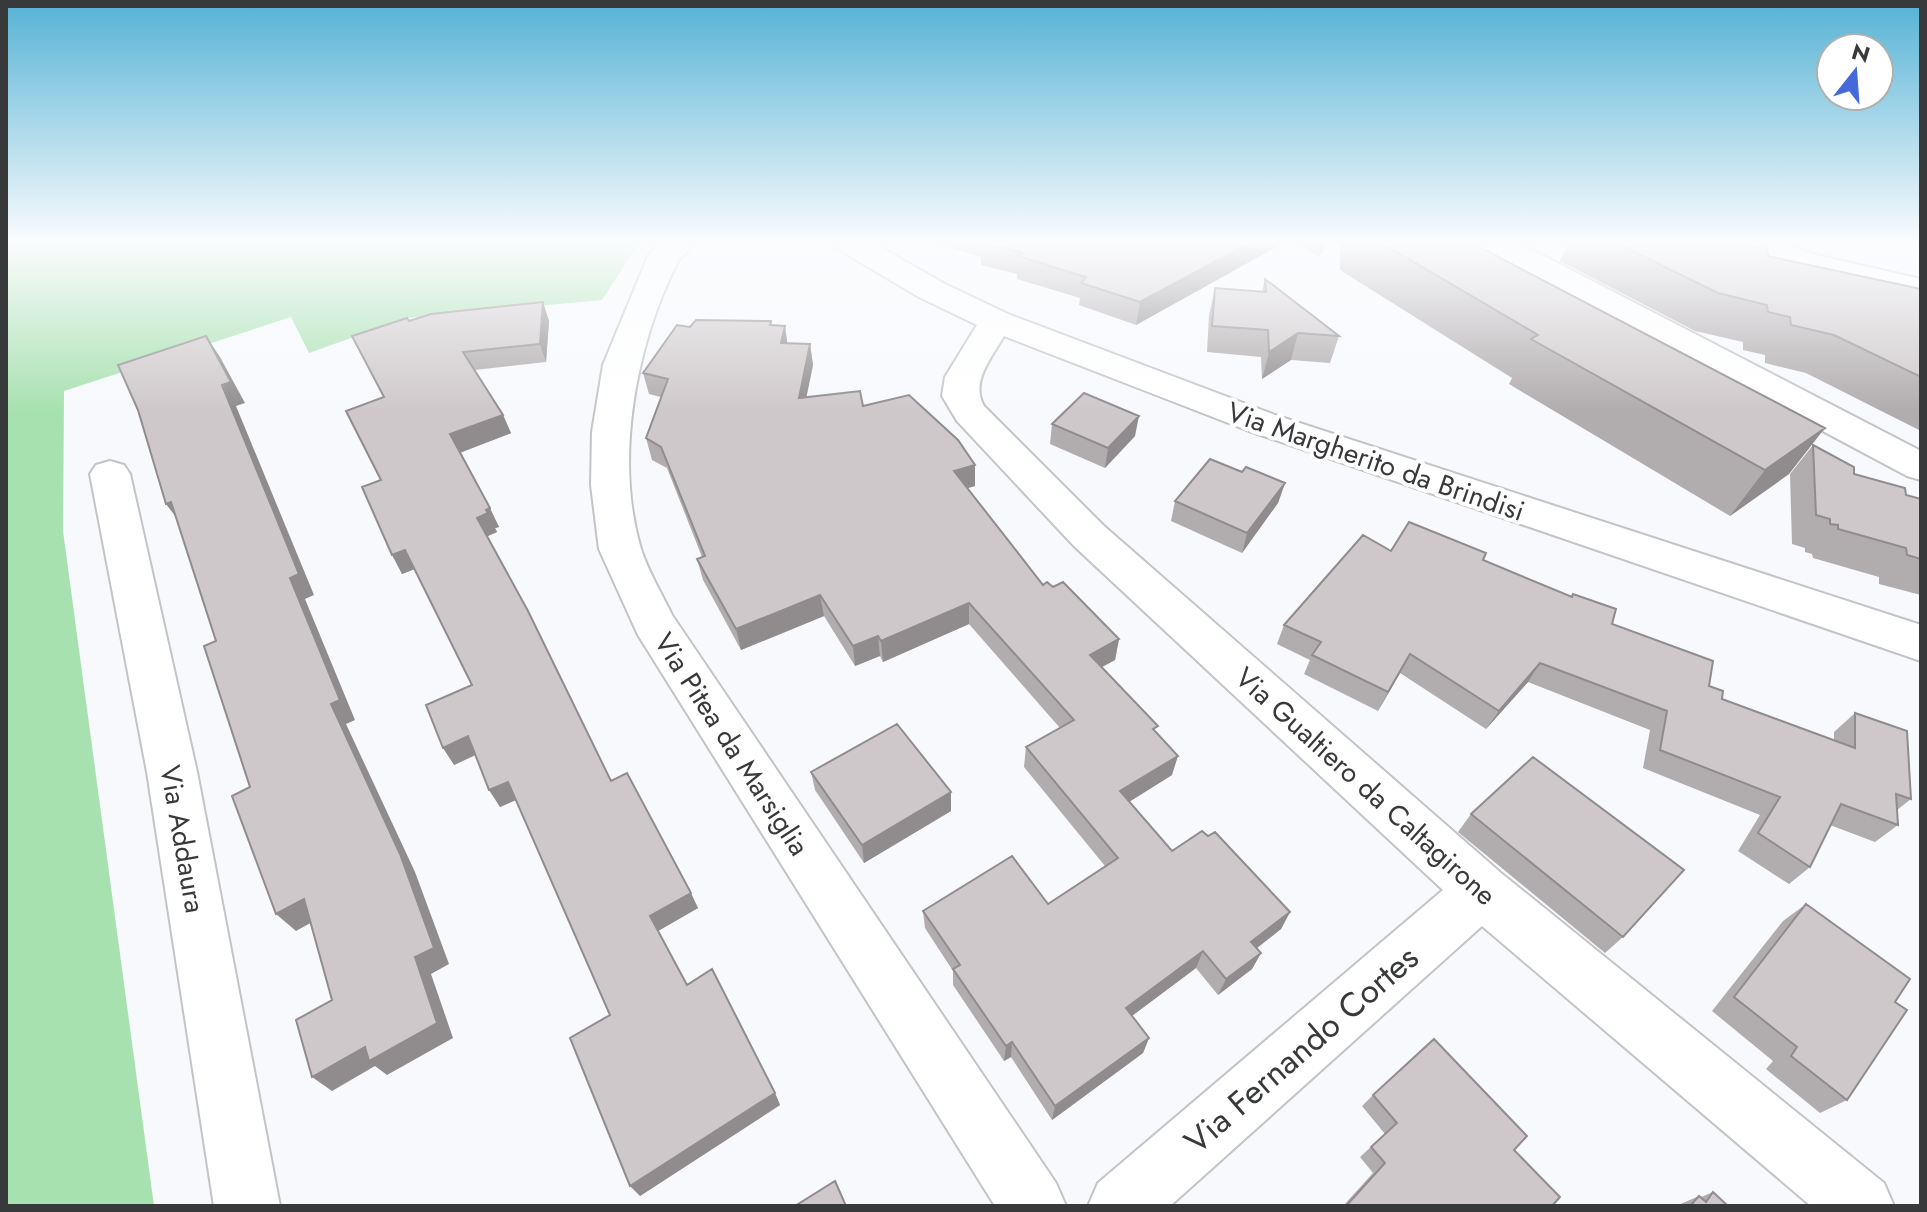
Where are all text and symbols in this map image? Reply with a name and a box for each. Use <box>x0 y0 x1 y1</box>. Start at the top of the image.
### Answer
north arrow <box>1815 32 1895 112</box>
text: N <box>1848 35 1874 71</box>
street label: Via Margherito da Brindisi <box>1222 391 1530 532</box>
street label: Via Pitea da Marsiglia <box>644 625 819 864</box>
street label: Via Gualtiero da Caltagirone <box>1226 658 1505 915</box>
street label: Via Addaura <box>149 762 216 916</box>
street label: Via Fernando Cortes <box>1174 934 1429 1165</box>

